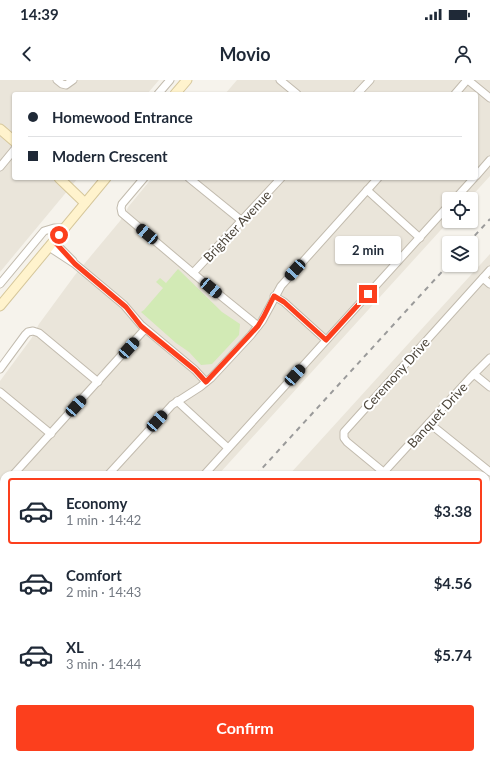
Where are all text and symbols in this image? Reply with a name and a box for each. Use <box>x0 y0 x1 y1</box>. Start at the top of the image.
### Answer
text: 14:39 <box>20 5 59 23</box>
icon: back <box>16 43 38 65</box>
text: Movio <box>219 43 271 65</box>
icon: person <box>452 43 474 65</box>
text: Homewood Entrance <box>52 108 193 126</box>
text: Modern Crescent <box>52 147 168 165</box>
street label: Brighter Avenue <box>200 187 274 265</box>
map controls <box>442 192 478 272</box>
button: locate <box>442 192 478 228</box>
car <box>134 222 160 246</box>
route start <box>50 226 68 244</box>
callout: 2 min <box>335 236 401 264</box>
button: layers <box>442 236 478 272</box>
text: 2 min <box>352 242 384 258</box>
car <box>283 257 307 283</box>
car <box>198 276 224 300</box>
route end <box>359 285 377 303</box>
street label: Ceremony Drive <box>359 334 433 414</box>
car <box>117 335 141 361</box>
car <box>283 362 307 388</box>
street label: Banquet Drive <box>404 379 471 451</box>
car <box>64 393 88 419</box>
car <box>145 408 169 434</box>
icon: car <box>18 493 54 529</box>
text: Economy <box>66 494 127 512</box>
text: $3.38 <box>434 502 472 520</box>
text: 1 min · 14:42 <box>66 512 141 528</box>
icon: car <box>18 565 54 601</box>
text: Comfort <box>66 566 122 584</box>
text: $4.56 <box>434 574 472 592</box>
text: 2 min · 14:43 <box>66 584 141 600</box>
icon: car <box>18 637 54 673</box>
text: XL <box>66 638 84 656</box>
text: $5.74 <box>434 646 472 664</box>
text: 3 min · 14:44 <box>66 656 141 672</box>
button: Confirm <box>16 705 474 751</box>

